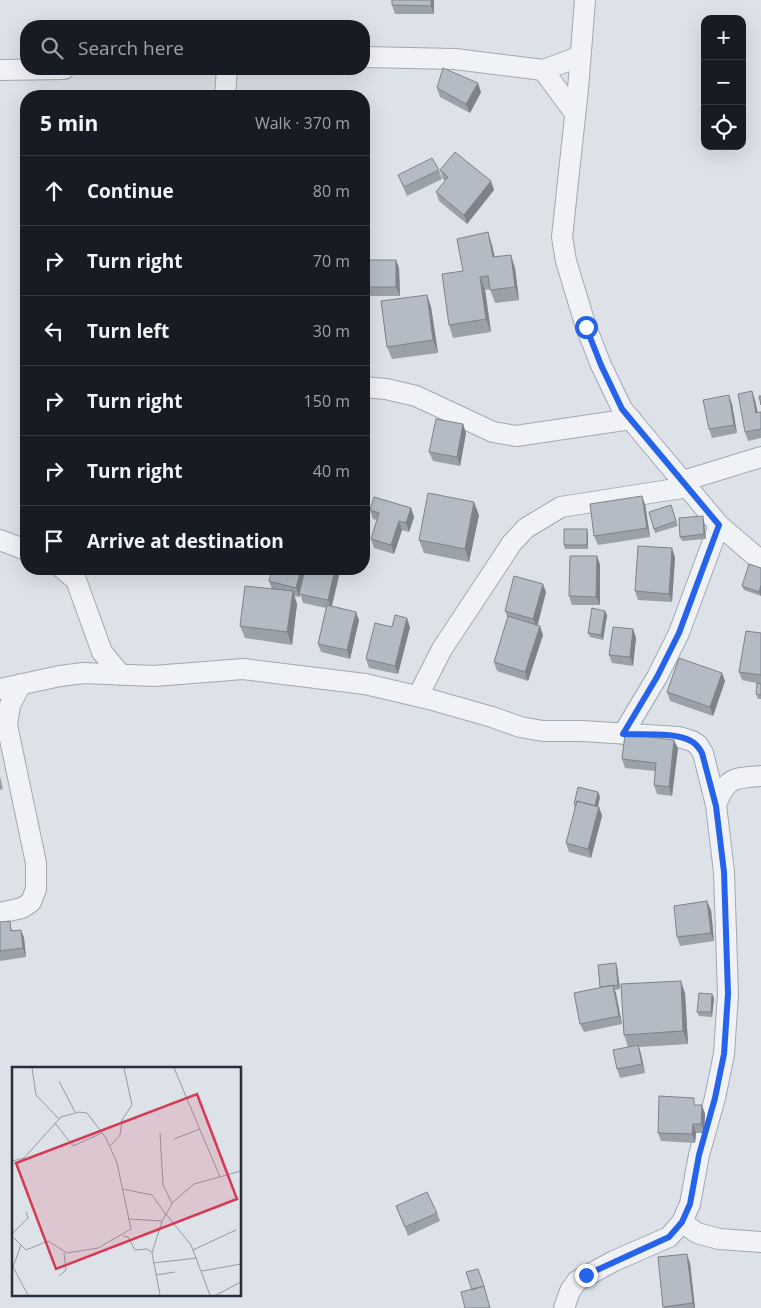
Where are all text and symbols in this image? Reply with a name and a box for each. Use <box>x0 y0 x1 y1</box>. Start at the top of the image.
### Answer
map controls <box>701 15 746 150</box>
button: + <box>701 15 746 60</box>
search box <box>20 20 370 75</box>
icon: search <box>38 34 66 62</box>
text: Search here <box>78 35 184 61</box>
button: − <box>701 60 746 105</box>
button: locate <box>701 105 746 150</box>
text: 5 min <box>40 109 98 137</box>
text: Walk · 370 m <box>255 112 350 134</box>
icon: ahead <box>40 177 68 205</box>
text: Continue <box>87 178 174 204</box>
text: 80 m <box>313 180 350 202</box>
icon: right <box>40 247 68 275</box>
text: Turn right <box>87 248 182 274</box>
text: 70 m <box>313 250 350 272</box>
route start <box>575 316 598 339</box>
icon: left <box>40 317 68 345</box>
text: Turn left <box>87 318 169 344</box>
text: 30 m <box>313 320 350 342</box>
icon: right <box>40 387 68 415</box>
text: Turn right <box>87 388 182 414</box>
text: 150 m <box>304 390 350 412</box>
icon: right <box>40 457 68 485</box>
text: Turn right <box>87 458 182 484</box>
text: 40 m <box>313 460 350 482</box>
icon: arrive <box>40 527 68 555</box>
text: Arrive at destination <box>87 528 284 554</box>
inset map <box>12 1067 241 1296</box>
route end <box>575 1264 598 1287</box>

